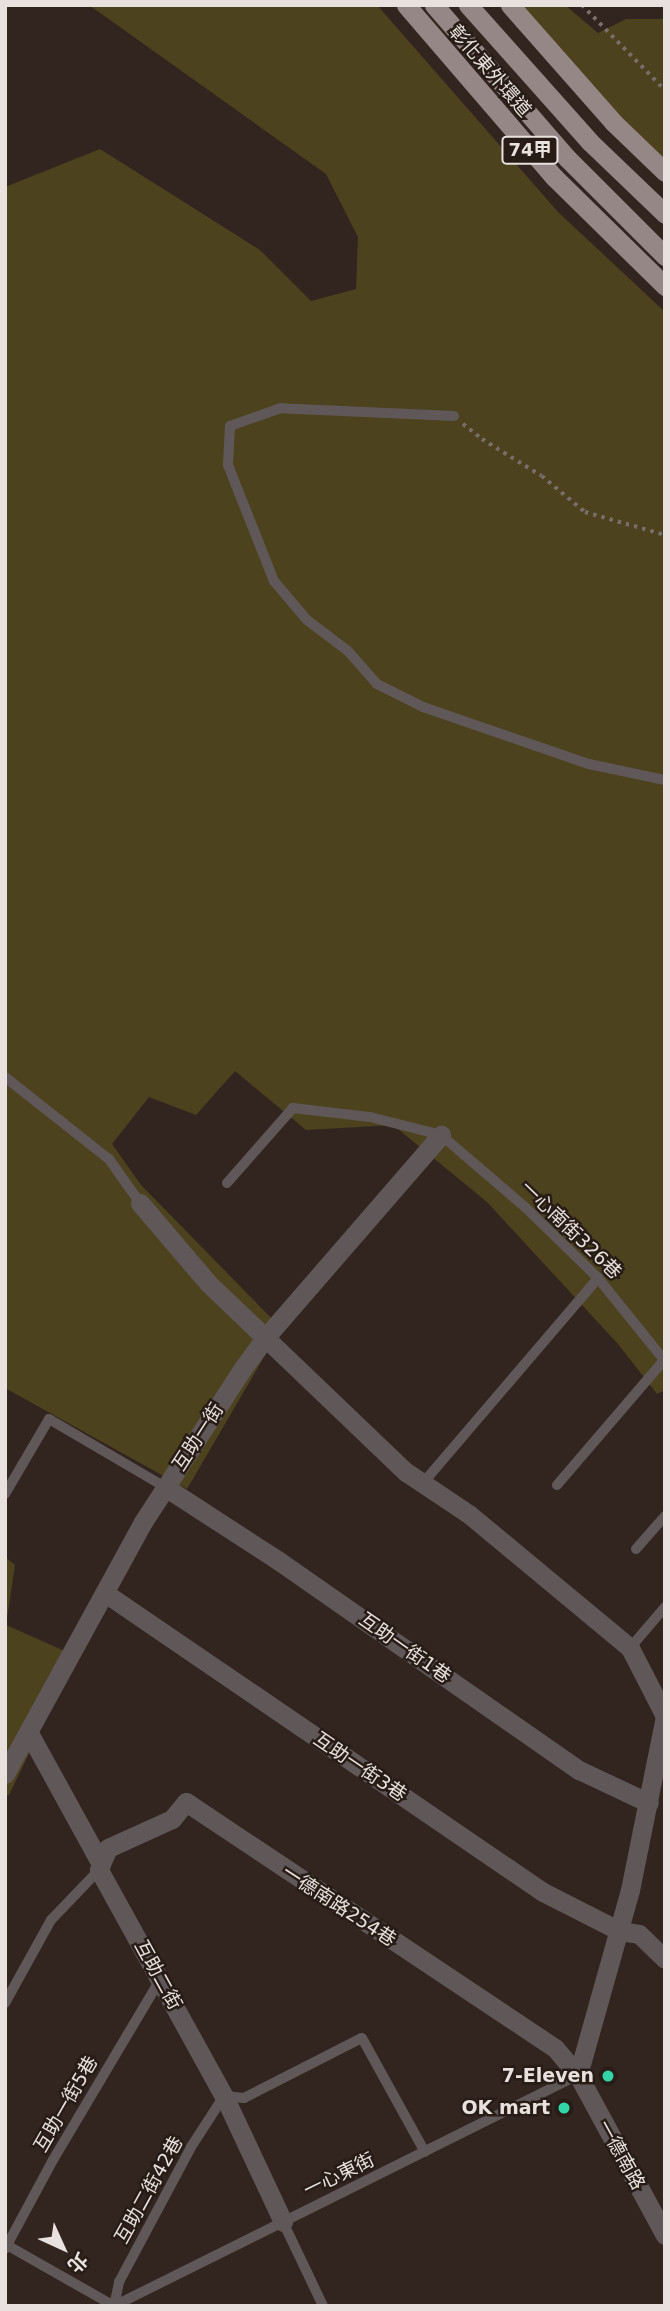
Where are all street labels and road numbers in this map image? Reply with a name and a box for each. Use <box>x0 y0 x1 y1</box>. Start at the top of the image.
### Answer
street label: 彰化東外環道 <box>444 21 536 121</box>
road number: 74甲 <box>500 135 560 164</box>
street label: 一心南街326巷 <box>516 1176 626 1284</box>
street label: 互助一街 <box>168 1399 228 1475</box>
street label: 互助一街1巷 <box>355 1608 455 1688</box>
street label: 互助一街3巷 <box>309 1728 411 1806</box>
street label: 一德南路254巷 <box>278 1861 400 1951</box>
street label: 互助二街 <box>130 1936 186 2014</box>
street label: 互助一街5巷 <box>29 2052 103 2156</box>
street label: 一德南路 <box>593 2116 649 2194</box>
street label: 互助二街42巷 <box>110 2132 188 2248</box>
street label: 一心東街 <box>300 2148 378 2202</box>

